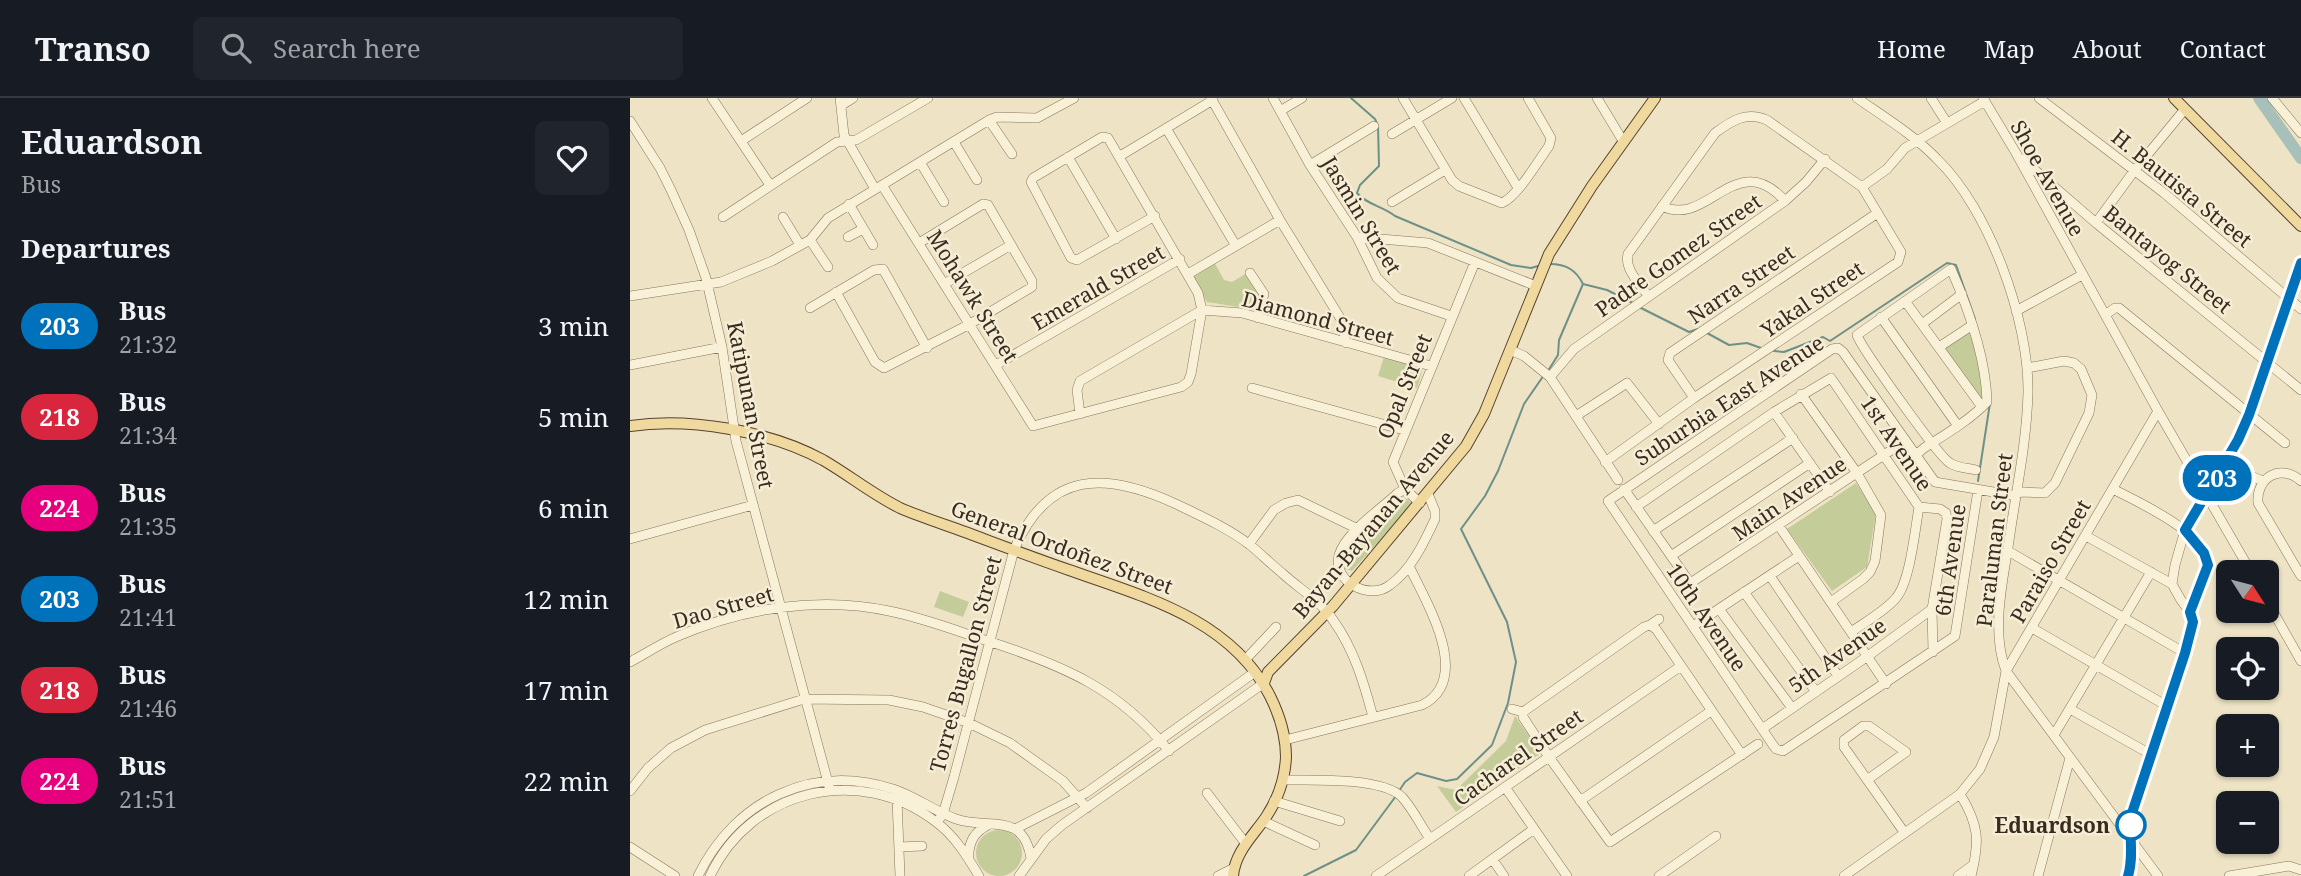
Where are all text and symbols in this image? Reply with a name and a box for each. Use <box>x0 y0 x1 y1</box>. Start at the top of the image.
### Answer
search box <box>193 17 683 80</box>
text: Transo <box>35 26 151 71</box>
icon: search <box>217 29 255 67</box>
text: Search here <box>273 30 421 66</box>
text: Home <box>1877 32 1946 65</box>
text: Map <box>1984 32 2035 65</box>
text: About <box>2073 32 2142 65</box>
text: Contact <box>2180 32 2266 65</box>
street label: Shoe Avenue <box>2005 115 2091 241</box>
text: Eduardson <box>21 119 203 164</box>
button: heart <box>535 121 609 195</box>
street label: H. Bautista Street <box>2106 123 2258 253</box>
street label: Jasmin Street <box>1315 150 1408 279</box>
text: Bus <box>21 168 61 200</box>
street label: Padre Gomez Street <box>1589 187 1767 323</box>
street label: Bantayog Street <box>2098 199 2238 319</box>
street label: Mohawk Street <box>921 224 1025 368</box>
text: Departures <box>21 230 171 266</box>
street label: Emerald Street <box>1027 238 1169 336</box>
street label: Narra Street <box>1682 238 1800 330</box>
street label: Yakal Street <box>1754 254 1869 344</box>
street label: Diamond Street <box>1239 284 1397 352</box>
text: Bus <box>119 292 166 328</box>
text: 3 min <box>538 308 609 344</box>
text: 203 <box>39 309 80 342</box>
street label: Katipunan Street <box>721 319 781 491</box>
text: 21:32 <box>119 328 177 360</box>
street label: Suburbia East Avenue <box>1629 328 1829 472</box>
street label: Opal Street <box>1370 329 1438 443</box>
text: Bus <box>119 383 166 419</box>
street label: 1st Avenue <box>1855 390 1939 496</box>
text: 5 min <box>538 399 609 435</box>
text: 218 <box>39 400 80 433</box>
text: 21:34 <box>119 419 177 451</box>
street label: Bayan-Bayanan Avenue <box>1286 424 1460 624</box>
street label: Main Avenue <box>1726 449 1852 547</box>
street label: Paraluman Street <box>1969 452 2019 628</box>
line badge: 203 <box>2177 455 2257 501</box>
text: 203 <box>2197 461 2237 494</box>
text: Bus <box>119 474 166 510</box>
text: 6 min <box>538 490 609 526</box>
text: 224 <box>39 491 80 524</box>
street label: General Ordoñez Street <box>947 494 1177 600</box>
street label: Paraiso Street <box>2003 494 2097 628</box>
street label: 6th Avenue <box>1928 502 1972 618</box>
text: 21:35 <box>119 510 177 542</box>
street label: Torres Bugallon Street <box>923 553 1007 775</box>
street label: 10th Avenue <box>1661 557 1753 677</box>
north arrow <box>2216 560 2278 623</box>
map controls <box>2216 560 2279 854</box>
text: Bus <box>119 565 166 601</box>
street label: Dao Street <box>670 579 776 635</box>
text: 12 min <box>524 581 609 617</box>
text: 203 <box>39 582 80 615</box>
text: 21:41 <box>119 601 177 633</box>
street label: 5th Avenue <box>1783 611 1891 699</box>
button: locate <box>2216 637 2279 700</box>
text: Bus <box>119 656 166 692</box>
text: 17 min <box>524 672 609 708</box>
text: 218 <box>39 673 80 706</box>
text: 21:46 <box>119 692 177 724</box>
street label: Cacharel Street <box>1448 702 1588 812</box>
button: + <box>2216 714 2279 777</box>
text: Bus <box>119 747 166 783</box>
text: 22 min <box>524 763 609 799</box>
text: 224 <box>39 764 80 797</box>
text: 21:51 <box>119 783 177 815</box>
button: − <box>2216 791 2279 854</box>
marker: Eduardson <box>2116 810 2146 840</box>
place label: Eduardson <box>1994 811 2110 839</box>

